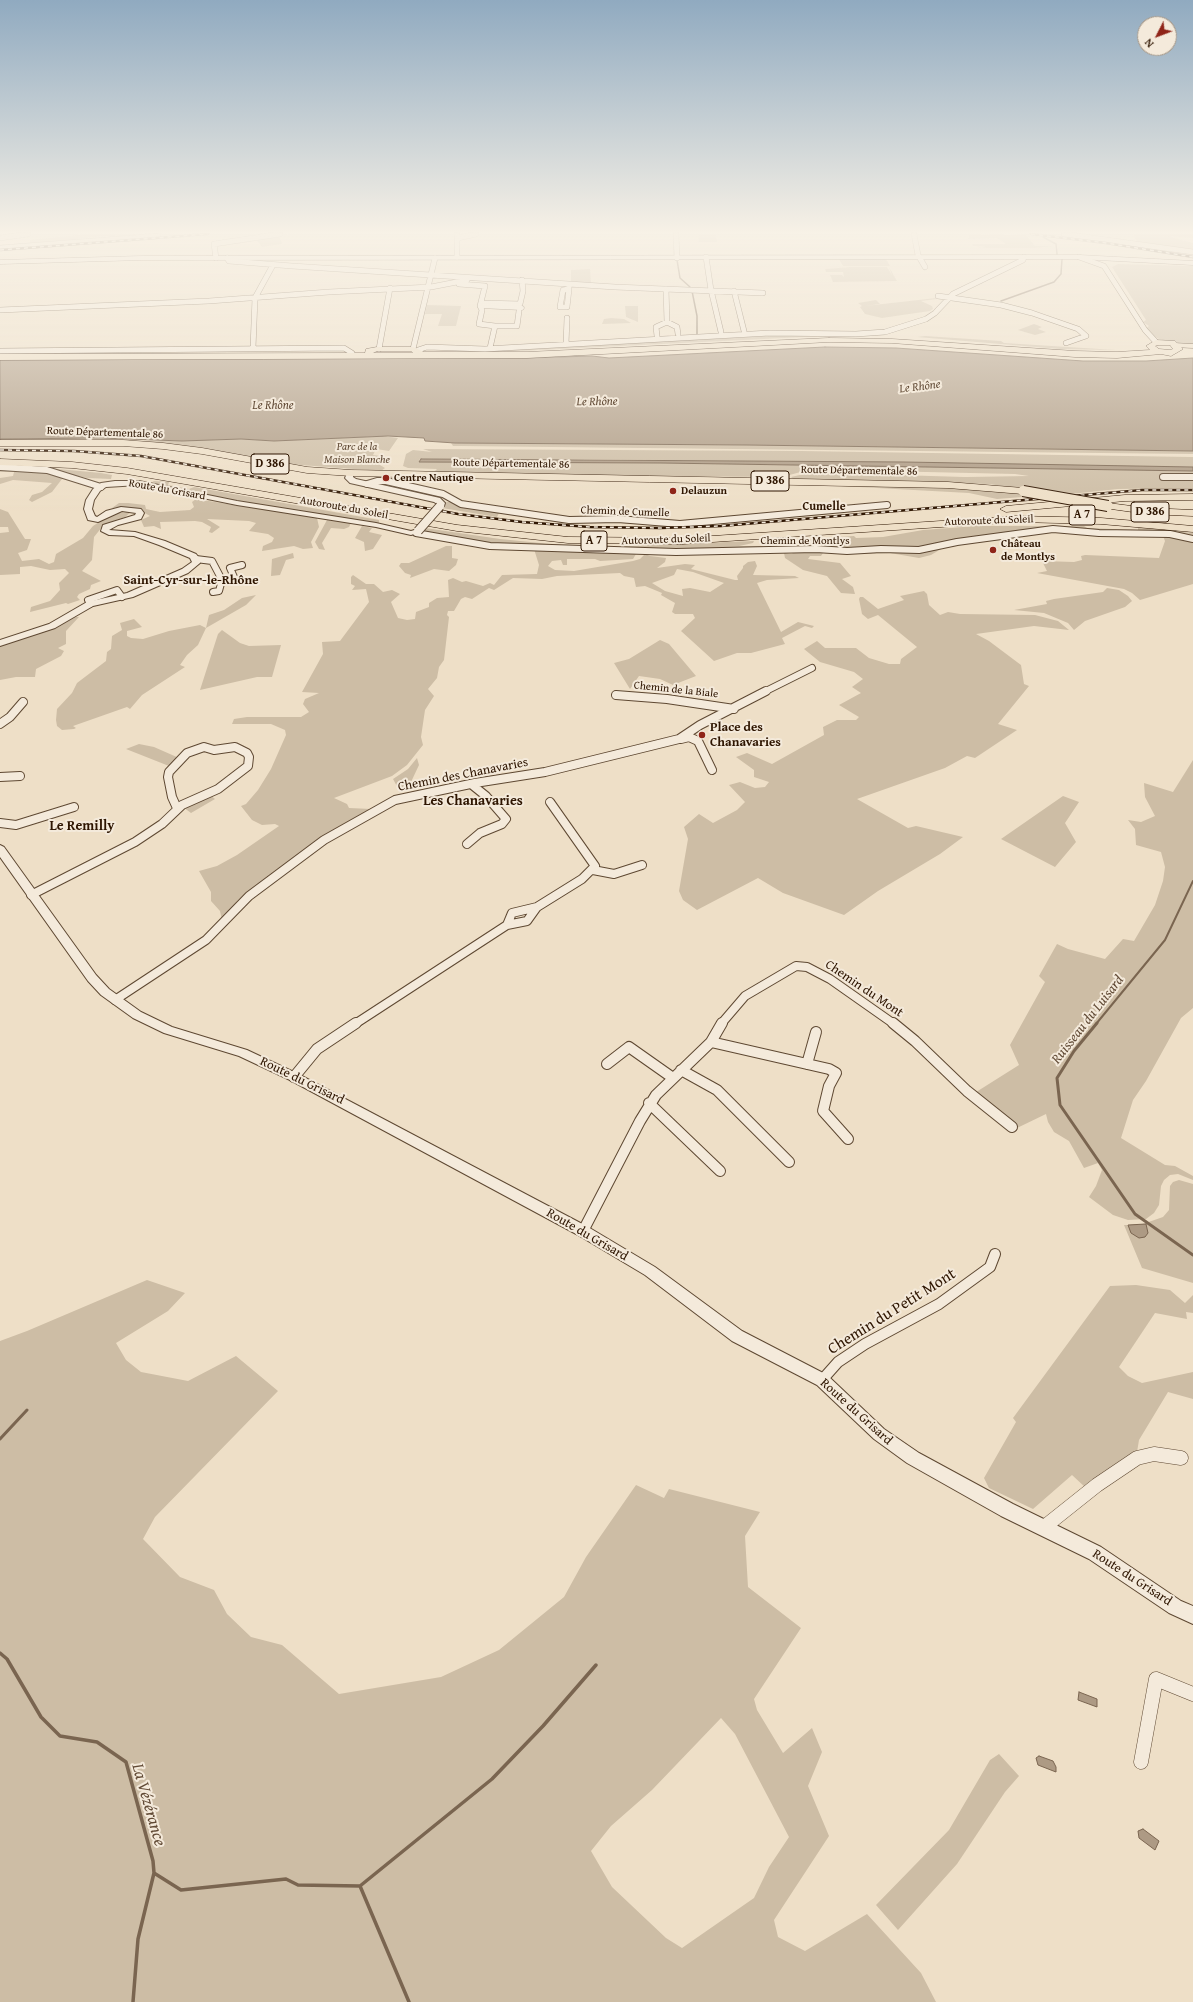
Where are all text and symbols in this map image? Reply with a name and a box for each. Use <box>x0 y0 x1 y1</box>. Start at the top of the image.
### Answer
north arrow <box>1137 16 1177 56</box>
text: N <box>1140 35 1157 51</box>
water label: Le Rhône <box>899 377 941 397</box>
water label: Le Rhône <box>576 394 618 410</box>
water label: Le Rhône <box>252 399 294 413</box>
street label: Route Départementale 86 <box>47 424 163 442</box>
park label: Parc de la Maison Blanche <box>324 440 390 466</box>
road number: D 386 <box>251 454 289 474</box>
street label: Route Départementale 86 <box>453 456 569 472</box>
street label: Route Départementale 86 <box>801 463 917 479</box>
place label: Centre Nautique <box>394 471 474 485</box>
road number: D 386 <box>751 471 789 491</box>
marker: Centre Nautique <box>381 473 391 483</box>
street label: Route du Grisard <box>128 477 206 503</box>
place label: Delauzun <box>681 484 727 498</box>
marker: Delauzun <box>668 486 678 496</box>
street label: Autoroute du Soleil <box>299 494 389 522</box>
district label: Cumelle <box>802 500 846 514</box>
road number: D 386 <box>1131 502 1169 522</box>
street label: Chemin de Cumelle <box>580 504 670 520</box>
road number: A 7 <box>1069 505 1095 525</box>
street label: Autoroute du Soleil <box>944 513 1034 529</box>
road number: A 7 <box>581 531 607 551</box>
street label: Autoroute du Soleil <box>621 532 711 548</box>
street label: Chemin de Montlys <box>760 534 850 548</box>
place label: Château de Montlys <box>1001 537 1055 563</box>
marker: Château de Montlys <box>988 545 998 555</box>
district label: Saint-Cyr-sur-le-Rhône <box>123 573 259 589</box>
street label: Chemin de la Biale <box>633 679 719 701</box>
place label: Place des Chanavaries <box>710 720 781 751</box>
marker: Place des Chanavaries <box>697 730 707 740</box>
street label: Chemin des Chanavaries <box>397 755 529 795</box>
district label: Les Chanavaries <box>423 793 523 809</box>
district label: Le Remilly <box>50 818 114 834</box>
street label: Chemin du Mont <box>822 957 906 1021</box>
water label: Ruisseau du Luisard <box>1048 972 1128 1068</box>
street label: Route du Grisard <box>257 1054 347 1108</box>
street label: Route du Grisard <box>543 1205 631 1265</box>
street label: Chemin du Petit Mont <box>824 1265 960 1359</box>
street label: Route du Grisard <box>817 1376 895 1448</box>
street label: Route du Grisard <box>1089 1546 1175 1610</box>
water label: La Vézérance <box>126 1761 170 1849</box>

